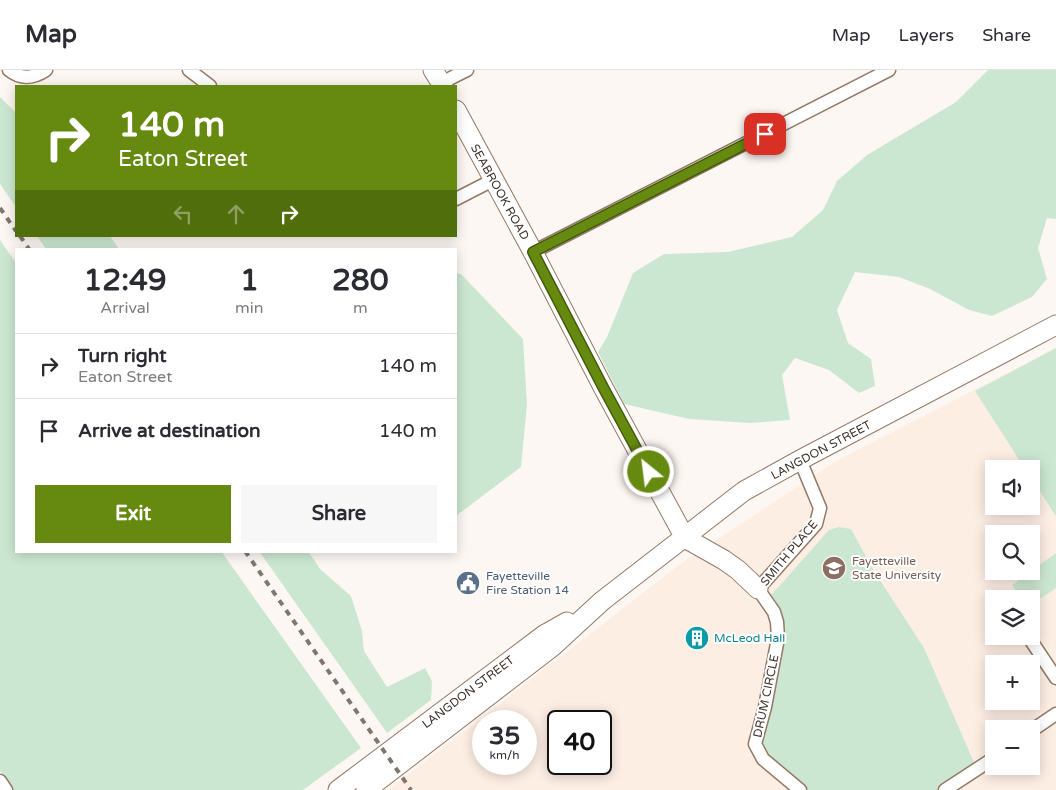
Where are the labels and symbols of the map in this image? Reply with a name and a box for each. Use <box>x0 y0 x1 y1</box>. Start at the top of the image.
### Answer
pin <box>744 113 786 155</box>
street label: SEABROOK ROAD <box>468 142 532 242</box>
street label: LANGDON STREET <box>769 417 874 482</box>
position arrow <box>622 445 674 497</box>
street label: SMITH PLACE <box>757 517 821 589</box>
place label: Fayetteville State University <box>852 554 942 582</box>
school or university icon: Fayetteville State University <box>821 555 847 581</box>
place label: Fayetteville Fire Station 14 <box>486 569 570 597</box>
public building icon: Fayetteville Fire Station 14 <box>455 570 481 596</box>
building icon: McLeod Hall <box>684 625 710 651</box>
place label: McLeod Hall <box>714 631 785 645</box>
street label: LANGDON STREET <box>419 653 517 731</box>
street label: DRUM CIRCLE <box>750 653 782 739</box>
speed limit sign: 40 <box>547 710 612 775</box>

